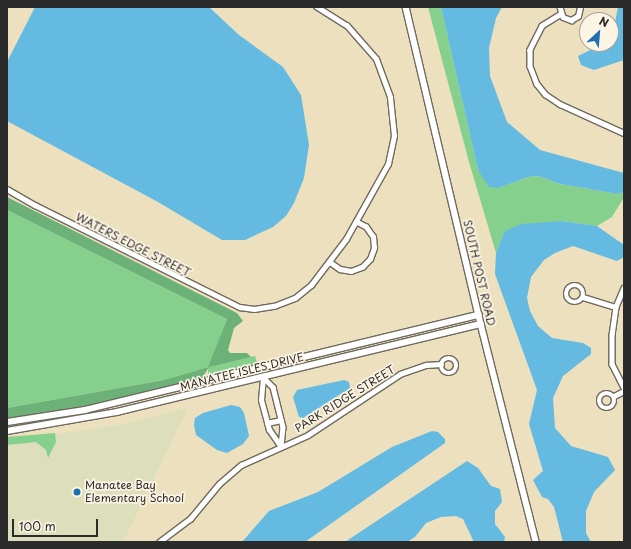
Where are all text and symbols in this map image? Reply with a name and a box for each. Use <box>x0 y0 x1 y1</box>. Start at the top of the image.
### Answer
north arrow <box>579 12 619 52</box>
text: N <box>596 12 612 31</box>
street label: WATERS EDGE STREET <box>72 210 194 280</box>
street label: SOUTH POST ROAD <box>460 218 498 328</box>
street label: MANATEE ISLES DRIVE <box>178 350 306 394</box>
street label: PARK RIDGE STREET <box>292 363 398 435</box>
place label: Manatee Bay Elementary School <box>85 479 184 505</box>
marker: Manatee Bay Elementary School <box>72 487 82 497</box>
scale bar <box>14 511 100 537</box>
text: 100 m <box>19 517 56 535</box>

